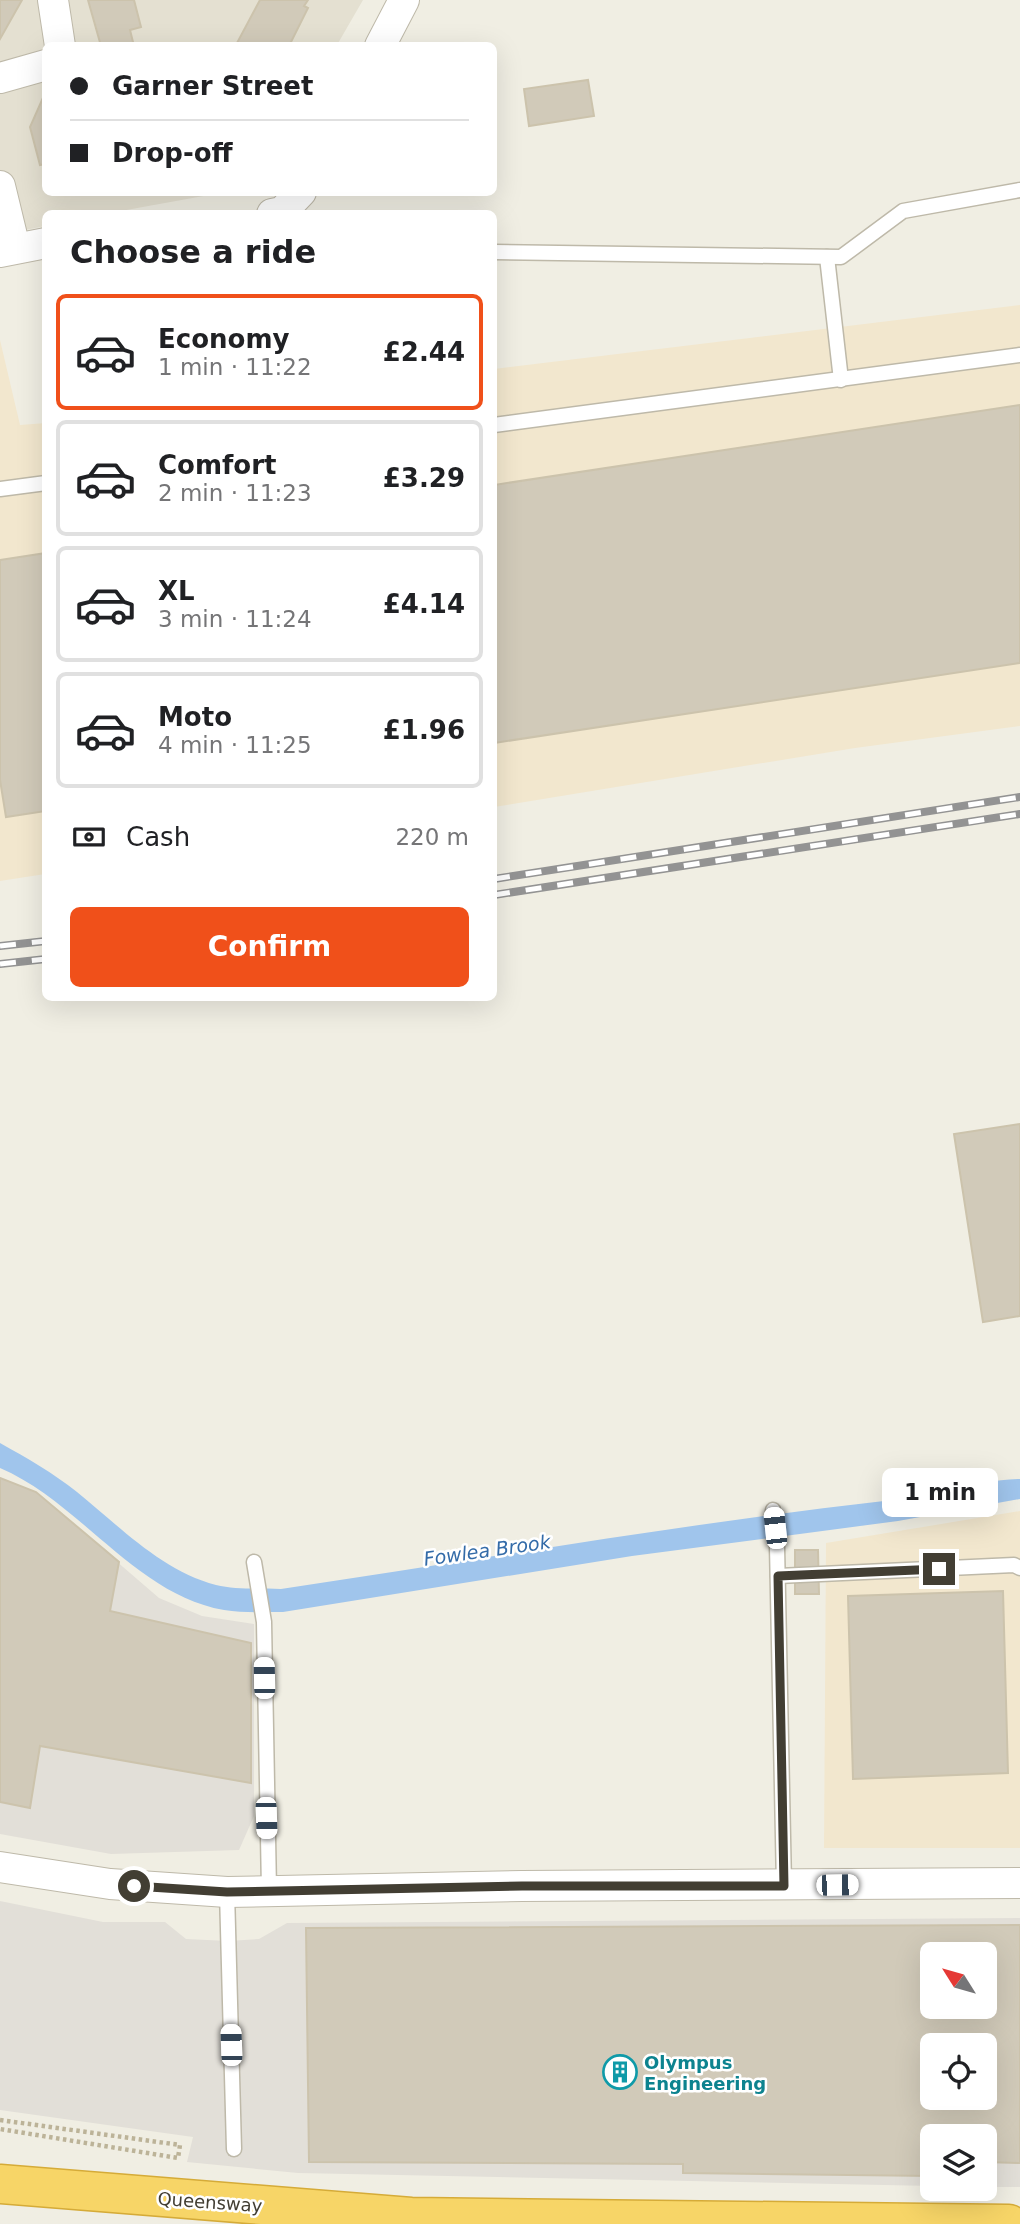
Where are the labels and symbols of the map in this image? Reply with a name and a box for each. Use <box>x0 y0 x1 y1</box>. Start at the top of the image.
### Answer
callout: 1 min <box>881 1468 997 1516</box>
car <box>763 1506 788 1550</box>
water label: Fowlea Brook <box>422 1530 553 1570</box>
route end <box>923 1553 955 1585</box>
car <box>254 1657 275 1699</box>
car <box>255 1797 278 1839</box>
route start <box>118 1870 150 1902</box>
car <box>816 1874 859 1896</box>
north arrow <box>920 1942 998 2020</box>
car <box>220 2024 243 2066</box>
place label: Olympus Engineering <box>644 2052 766 2094</box>
building icon: Olympus Engineering <box>601 2053 639 2091</box>
street label: Queensway <box>157 2188 263 2216</box>

